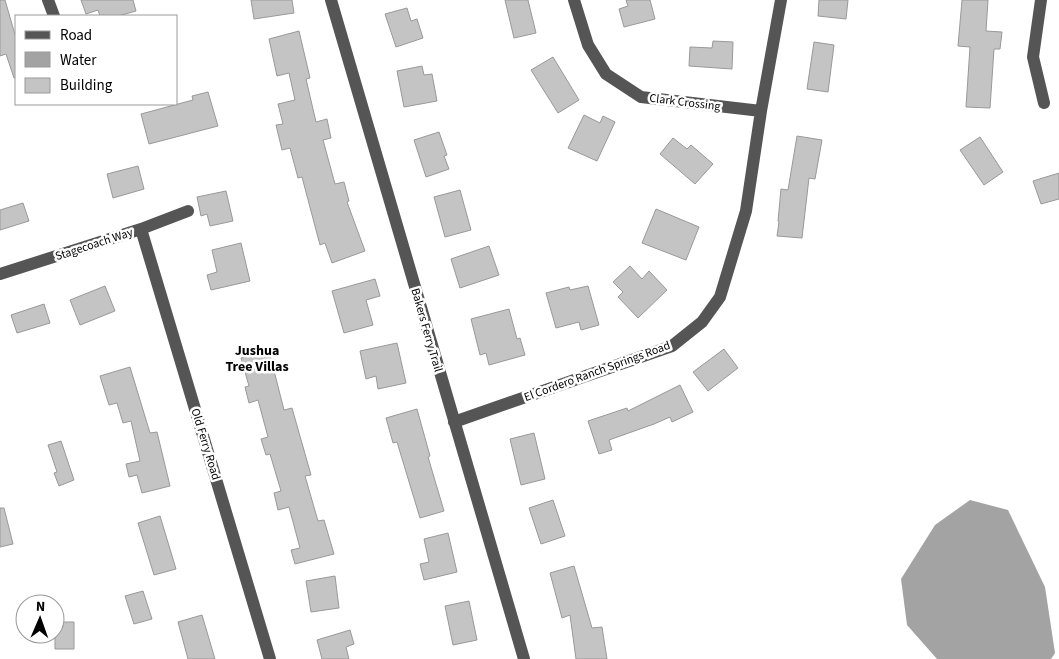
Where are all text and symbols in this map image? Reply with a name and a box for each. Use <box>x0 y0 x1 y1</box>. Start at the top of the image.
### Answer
legend <box>15 15 178 105</box>
text: Road <box>60 25 92 46</box>
text: Water <box>60 50 97 71</box>
text: Building <box>60 75 113 96</box>
street label: Clark Crossing <box>648 90 721 115</box>
street label: Stagecoach Way <box>53 224 136 265</box>
street label: Bakers Ferry Trail <box>406 286 447 374</box>
street label: El Cordero Ranch Springs Road <box>522 337 673 406</box>
district label: Jushua Tree Villas <box>225 341 289 377</box>
street label: Old Ferry Road <box>187 406 224 482</box>
north arrow <box>15 594 65 644</box>
text: N <box>35 597 45 617</box>

